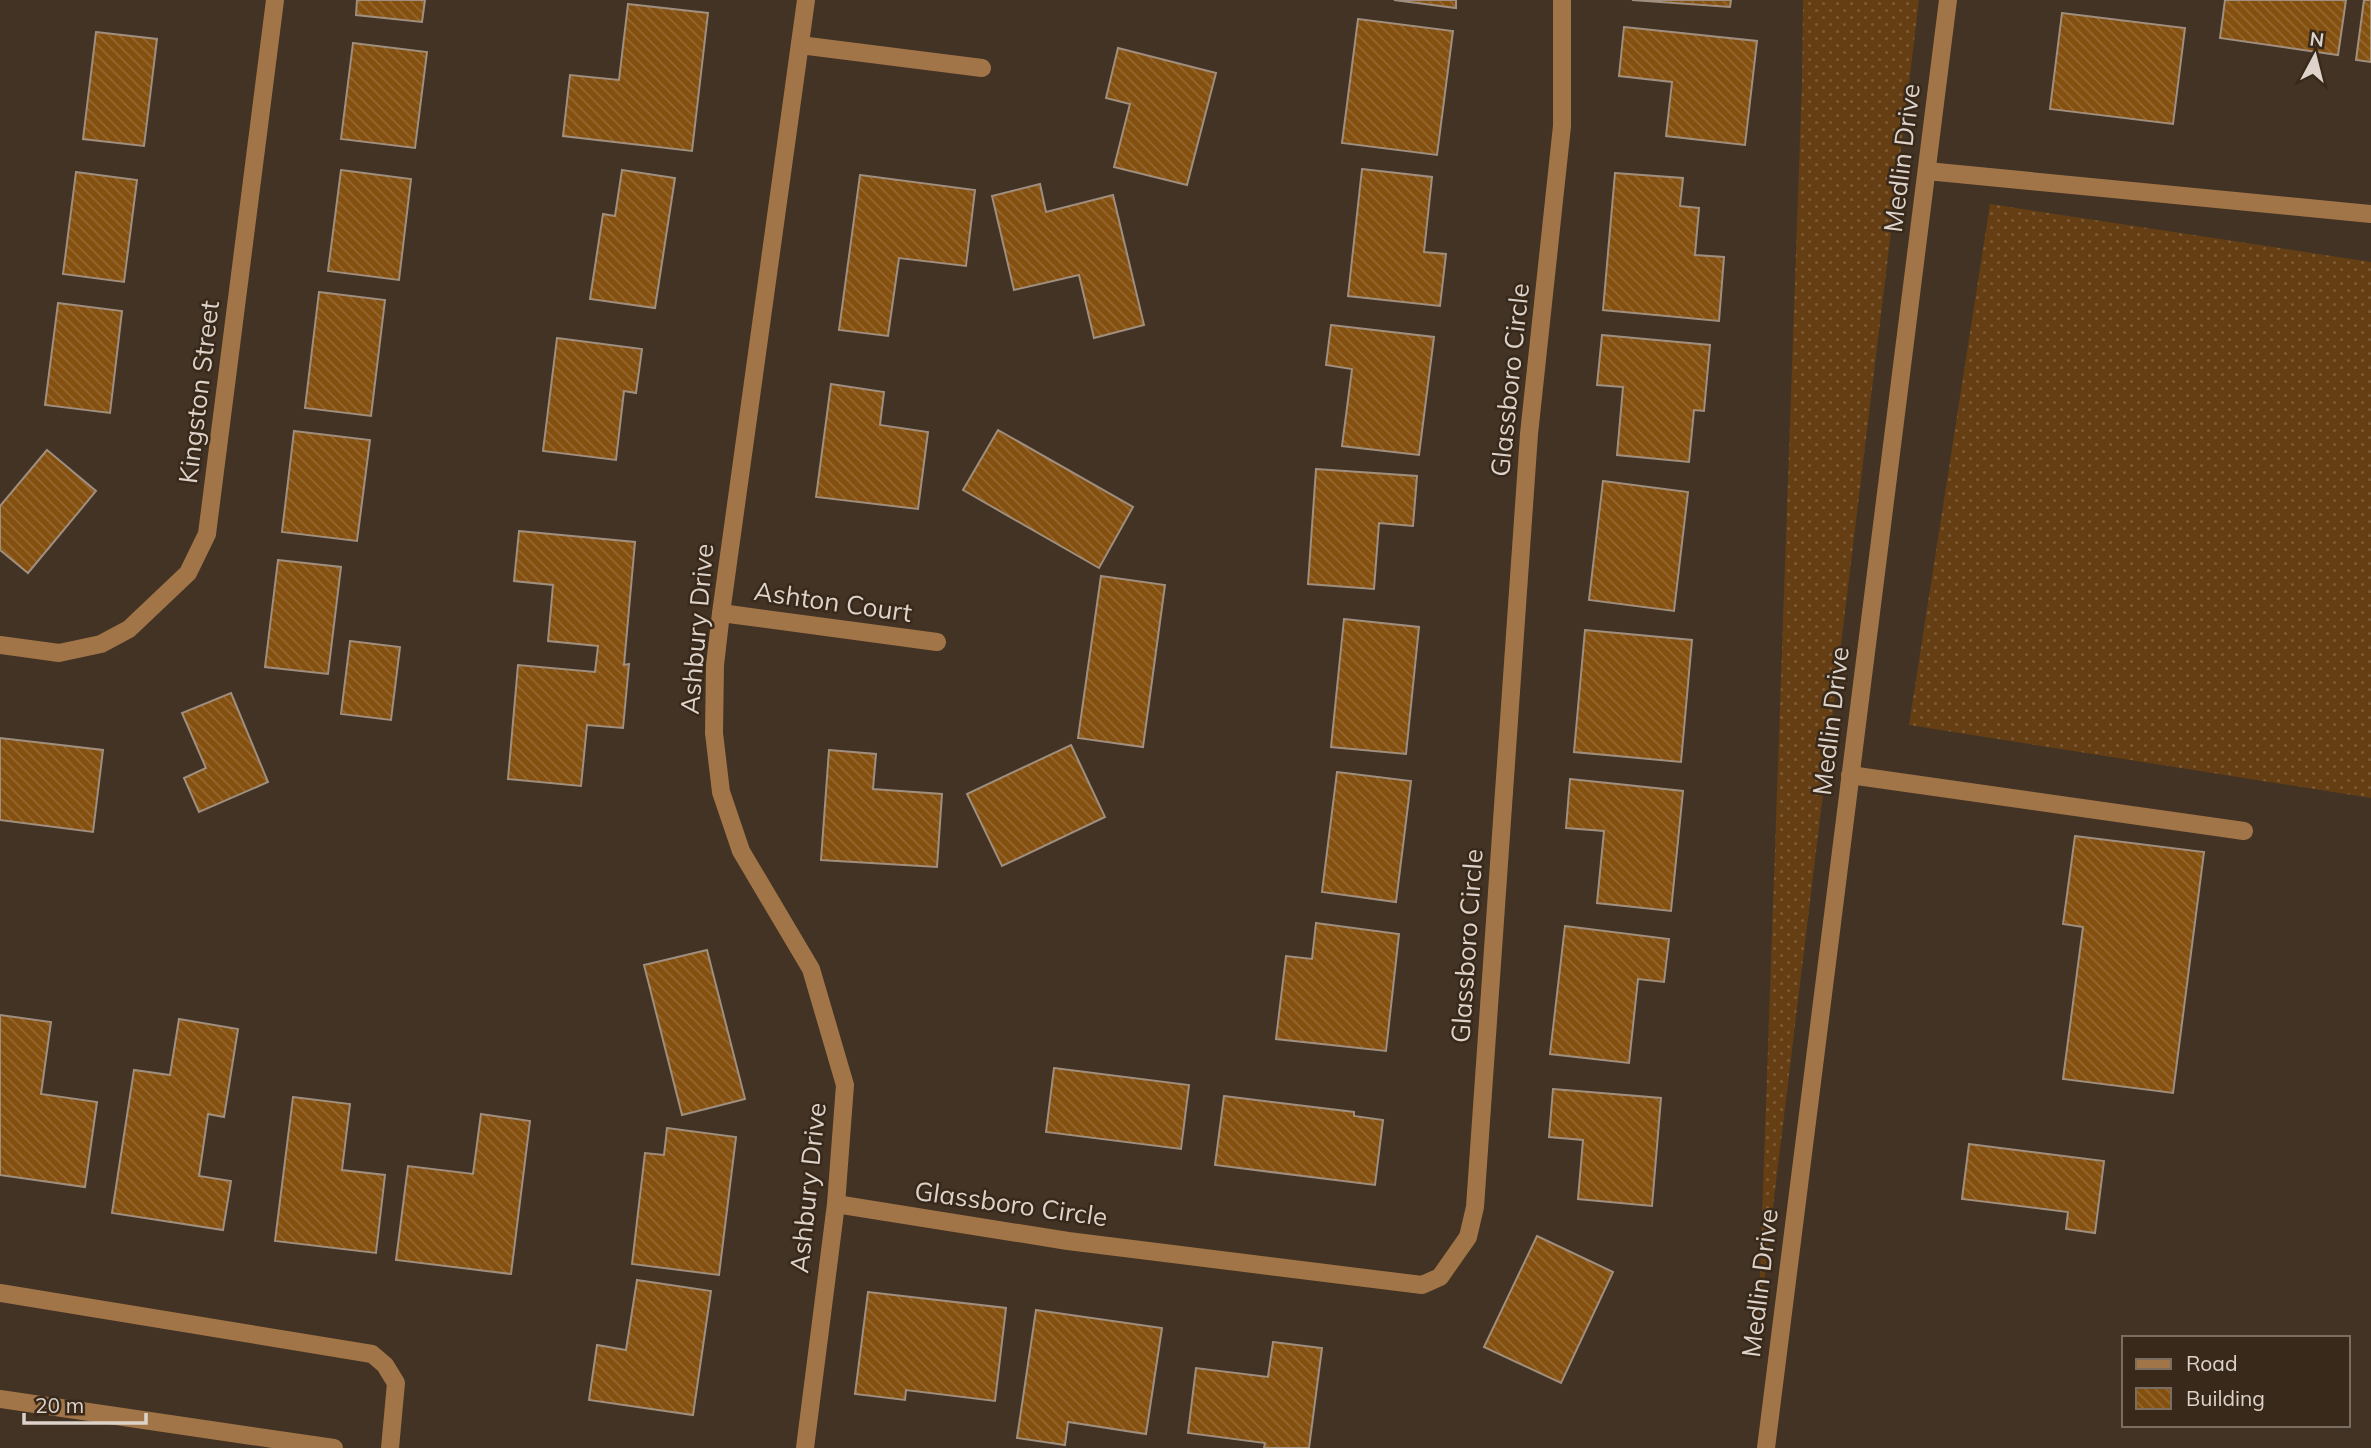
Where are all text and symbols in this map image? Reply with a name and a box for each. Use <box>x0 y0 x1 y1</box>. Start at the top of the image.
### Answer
north arrow <box>2280 21 2350 91</box>
text: N <box>2308 26 2326 52</box>
street label: Medlin Drive <box>1876 82 1927 234</box>
street label: Glassboro Circle <box>1483 282 1536 478</box>
street label: Kingston Street <box>171 299 226 485</box>
street label: Ashbury Drive <box>673 542 720 716</box>
street label: Ashton Court <box>752 574 914 629</box>
street label: Medlin Drive <box>1805 645 1856 797</box>
street label: Glassboro Circle <box>1443 848 1490 1044</box>
street label: Ashbury Drive <box>782 1101 833 1275</box>
street label: Glassboro Circle <box>913 1174 1110 1233</box>
street label: Medlin Drive <box>1734 1207 1785 1359</box>
legend <box>2122 1336 2350 1427</box>
text: Road <box>2186 1350 2237 1376</box>
scale bar <box>24 1382 147 1426</box>
text: Building <box>2186 1385 2265 1411</box>
text: 20 m <box>35 1392 84 1418</box>

